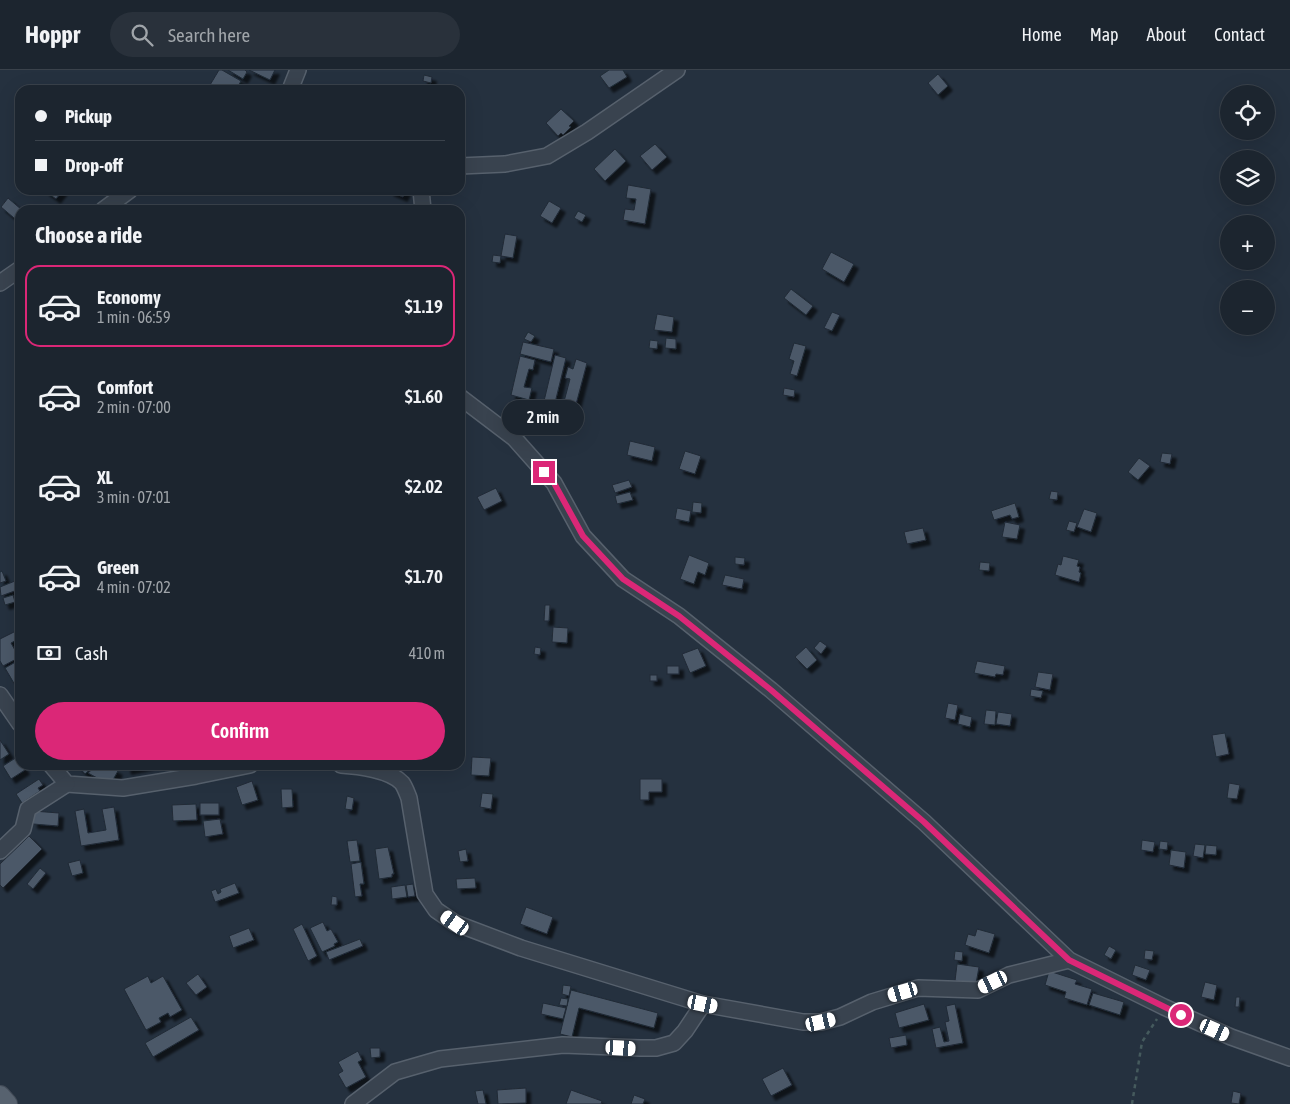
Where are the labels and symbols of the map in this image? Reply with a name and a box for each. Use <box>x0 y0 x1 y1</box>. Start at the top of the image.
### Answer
callout: 2 min <box>503 400 585 434</box>
route end <box>533 461 555 483</box>
car <box>438 908 471 938</box>
car <box>976 969 1009 995</box>
car <box>886 981 919 1003</box>
car <box>686 994 719 1014</box>
route start <box>1170 1004 1192 1026</box>
car <box>804 1011 837 1033</box>
car <box>1198 1017 1231 1043</box>
car <box>605 1040 636 1056</box>

